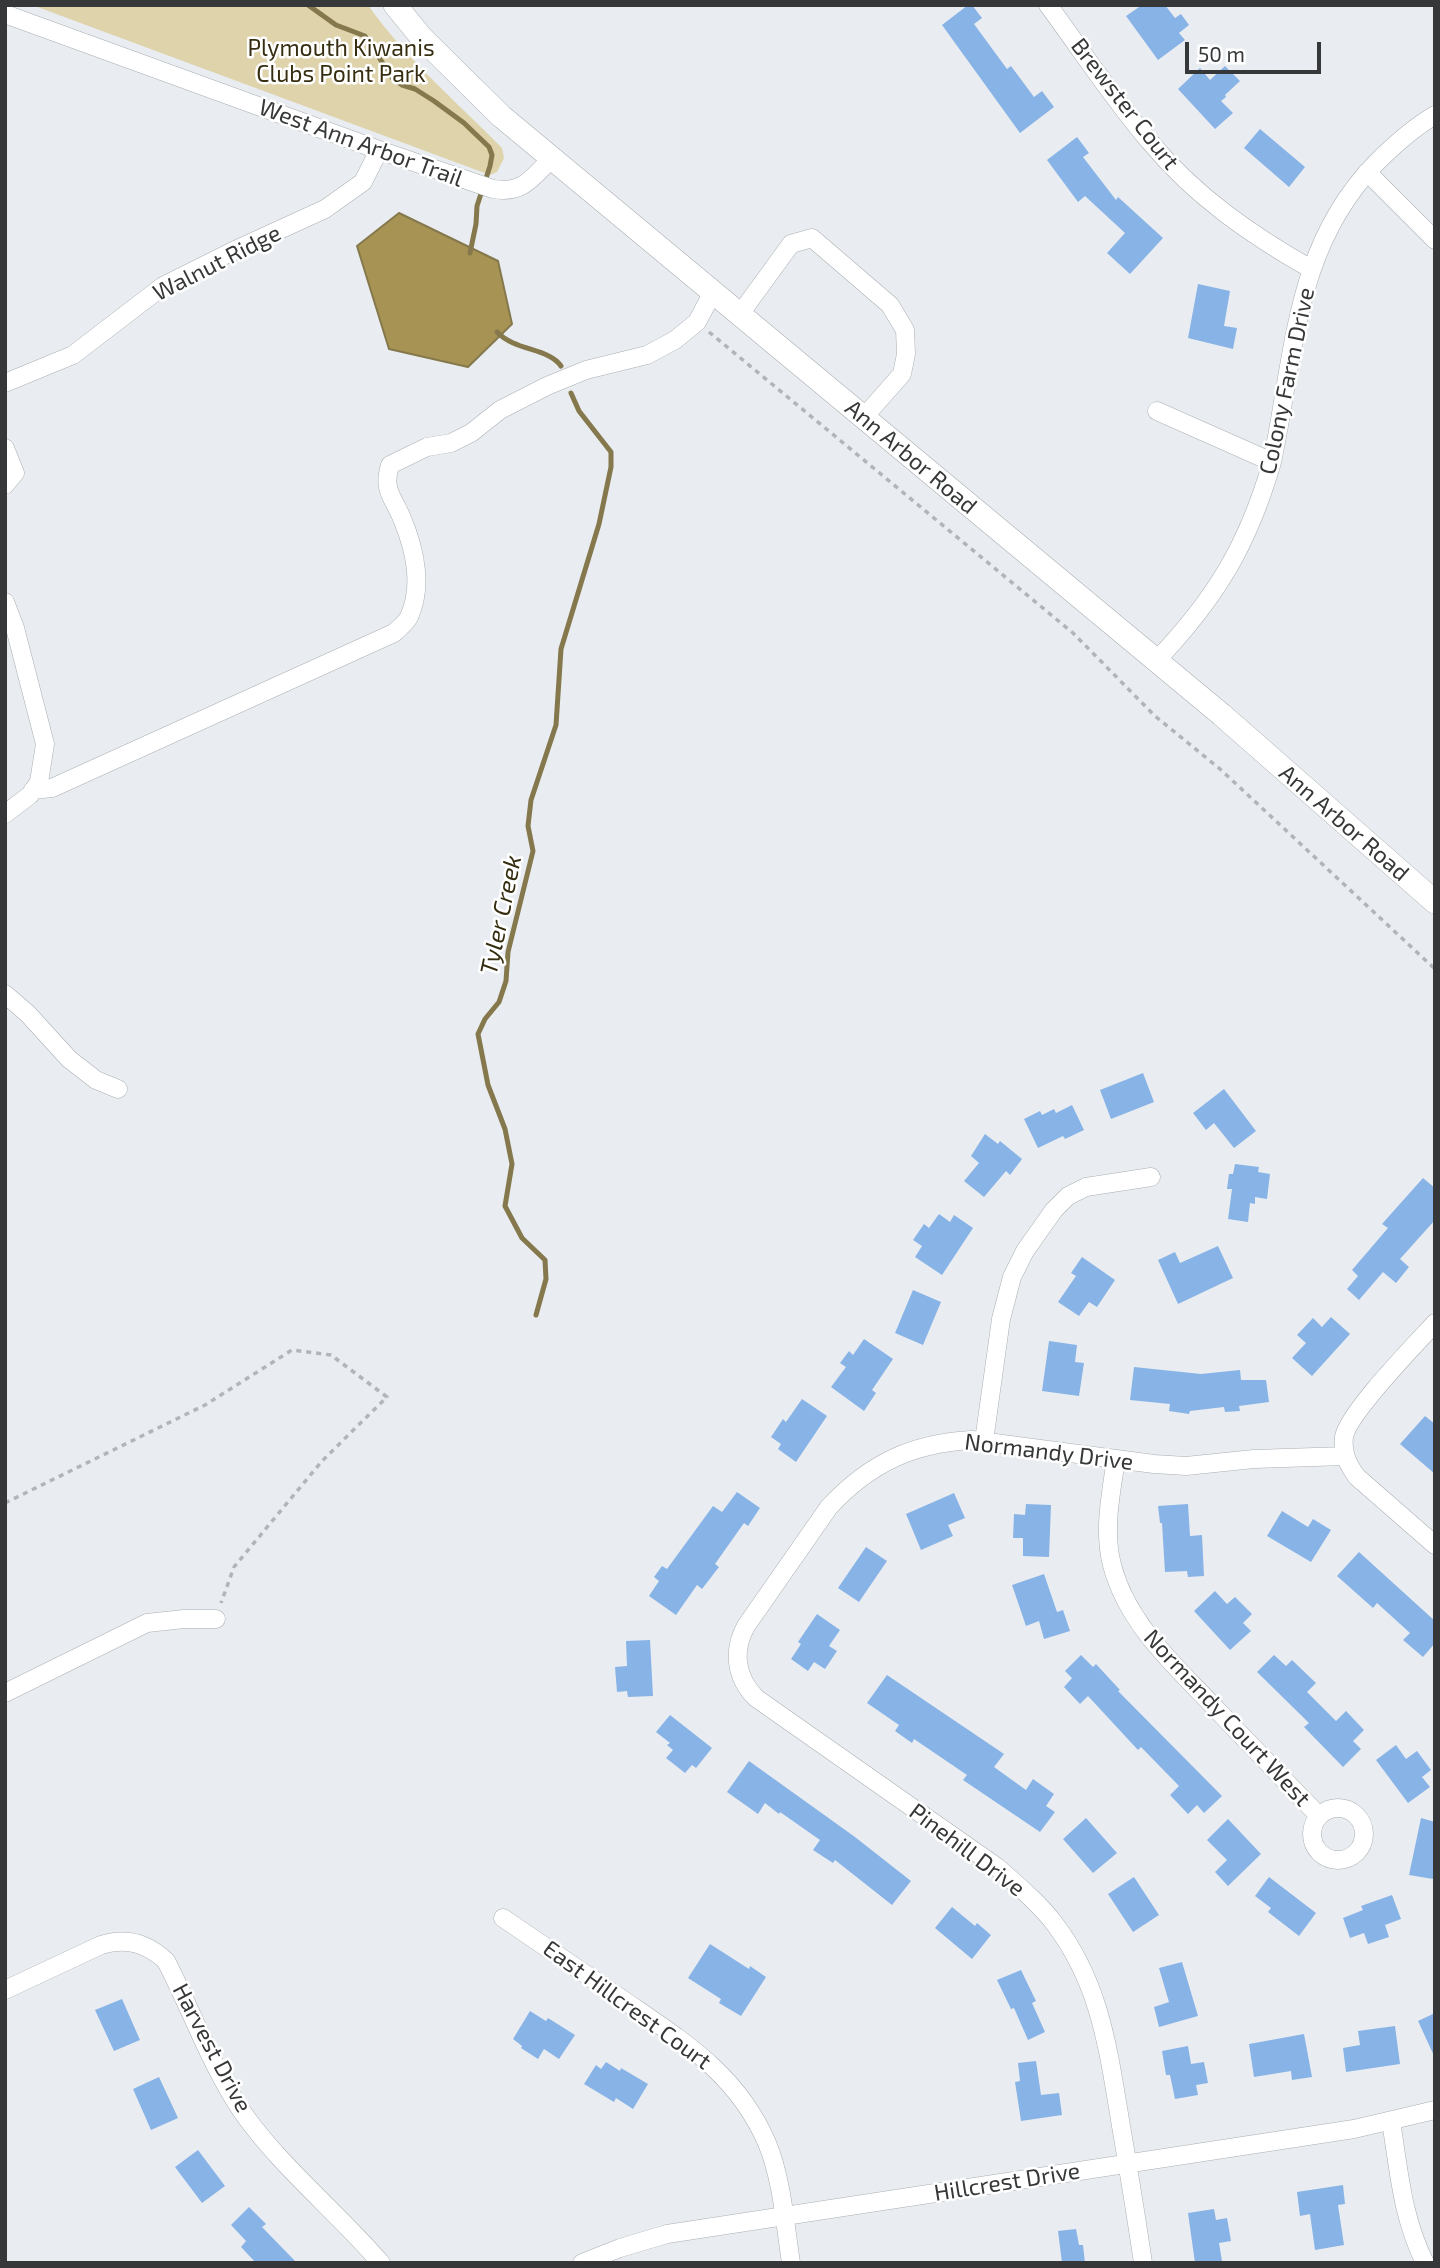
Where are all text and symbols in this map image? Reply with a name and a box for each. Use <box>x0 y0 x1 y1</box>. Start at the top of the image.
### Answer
scale bar <box>1188 28 1324 72</box>
street label: Brewster Court <box>1065 33 1185 175</box>
park label: Plymouth Kiwanis Clubs Point Park <box>247 34 435 88</box>
text: 50 m <box>1198 41 1245 66</box>
street label: West Ann Arbor Trail <box>255 93 467 193</box>
street label: Walnut Ridge <box>149 219 285 307</box>
street label: Colony Farm Drive <box>1254 285 1320 477</box>
street label: Ann Arbor Road <box>840 394 982 520</box>
street label: Ann Arbor Road <box>1273 759 1415 887</box>
water label: Tyler Creek <box>474 853 528 977</box>
street label: Normandy Drive <box>963 1428 1135 1476</box>
street label: Normandy Court West <box>1138 1624 1316 1812</box>
street label: Pinehill Drive <box>904 1798 1030 1902</box>
street label: East Hillcrest Court <box>538 1935 716 2075</box>
street label: Harvest Drive <box>167 1979 257 2117</box>
street label: Hillcrest Drive <box>932 2157 1082 2207</box>

